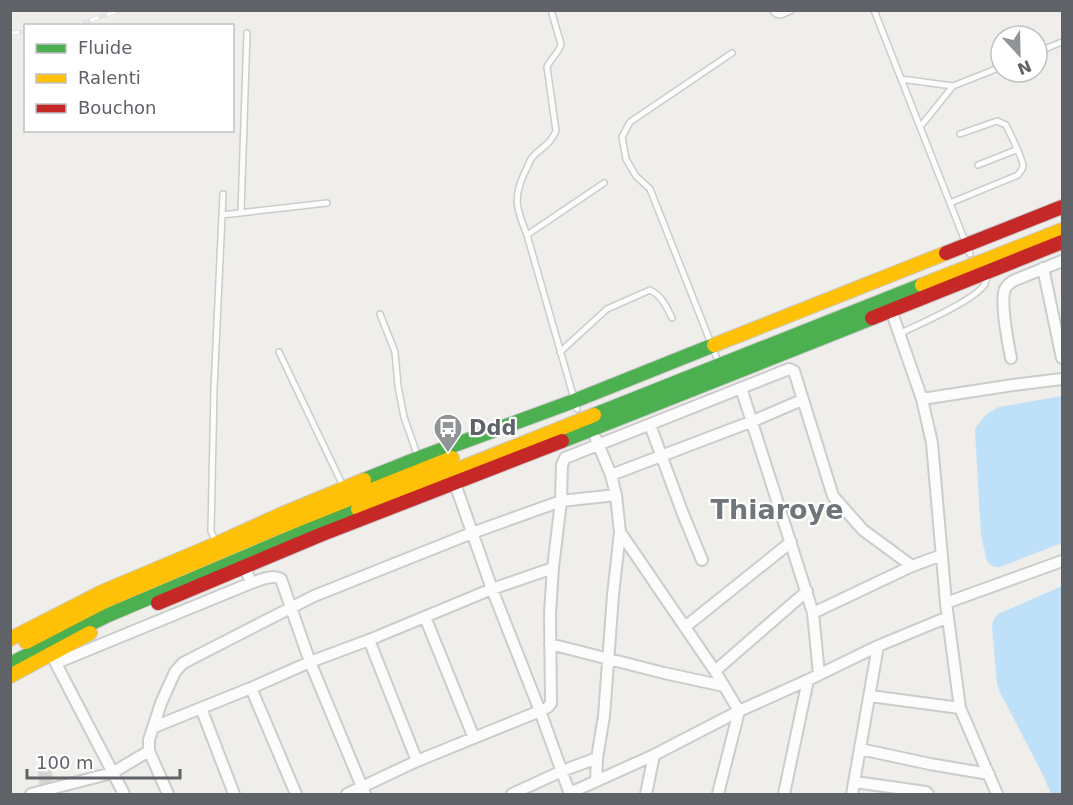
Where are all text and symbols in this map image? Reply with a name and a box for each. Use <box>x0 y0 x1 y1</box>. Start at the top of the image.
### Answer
legend <box>24 24 234 132</box>
north arrow <box>989 24 1049 84</box>
text: Fluide <box>78 37 132 58</box>
text: N <box>1015 56 1034 79</box>
text: Ralenti <box>78 67 141 88</box>
text: Bouchon <box>78 97 157 118</box>
bus stop icon: Ddd <box>432 412 464 454</box>
place label: Ddd <box>469 416 517 440</box>
district label: Thiaroye <box>711 494 843 525</box>
scale bar <box>27 742 180 780</box>
text: 100 m <box>36 752 94 773</box>

